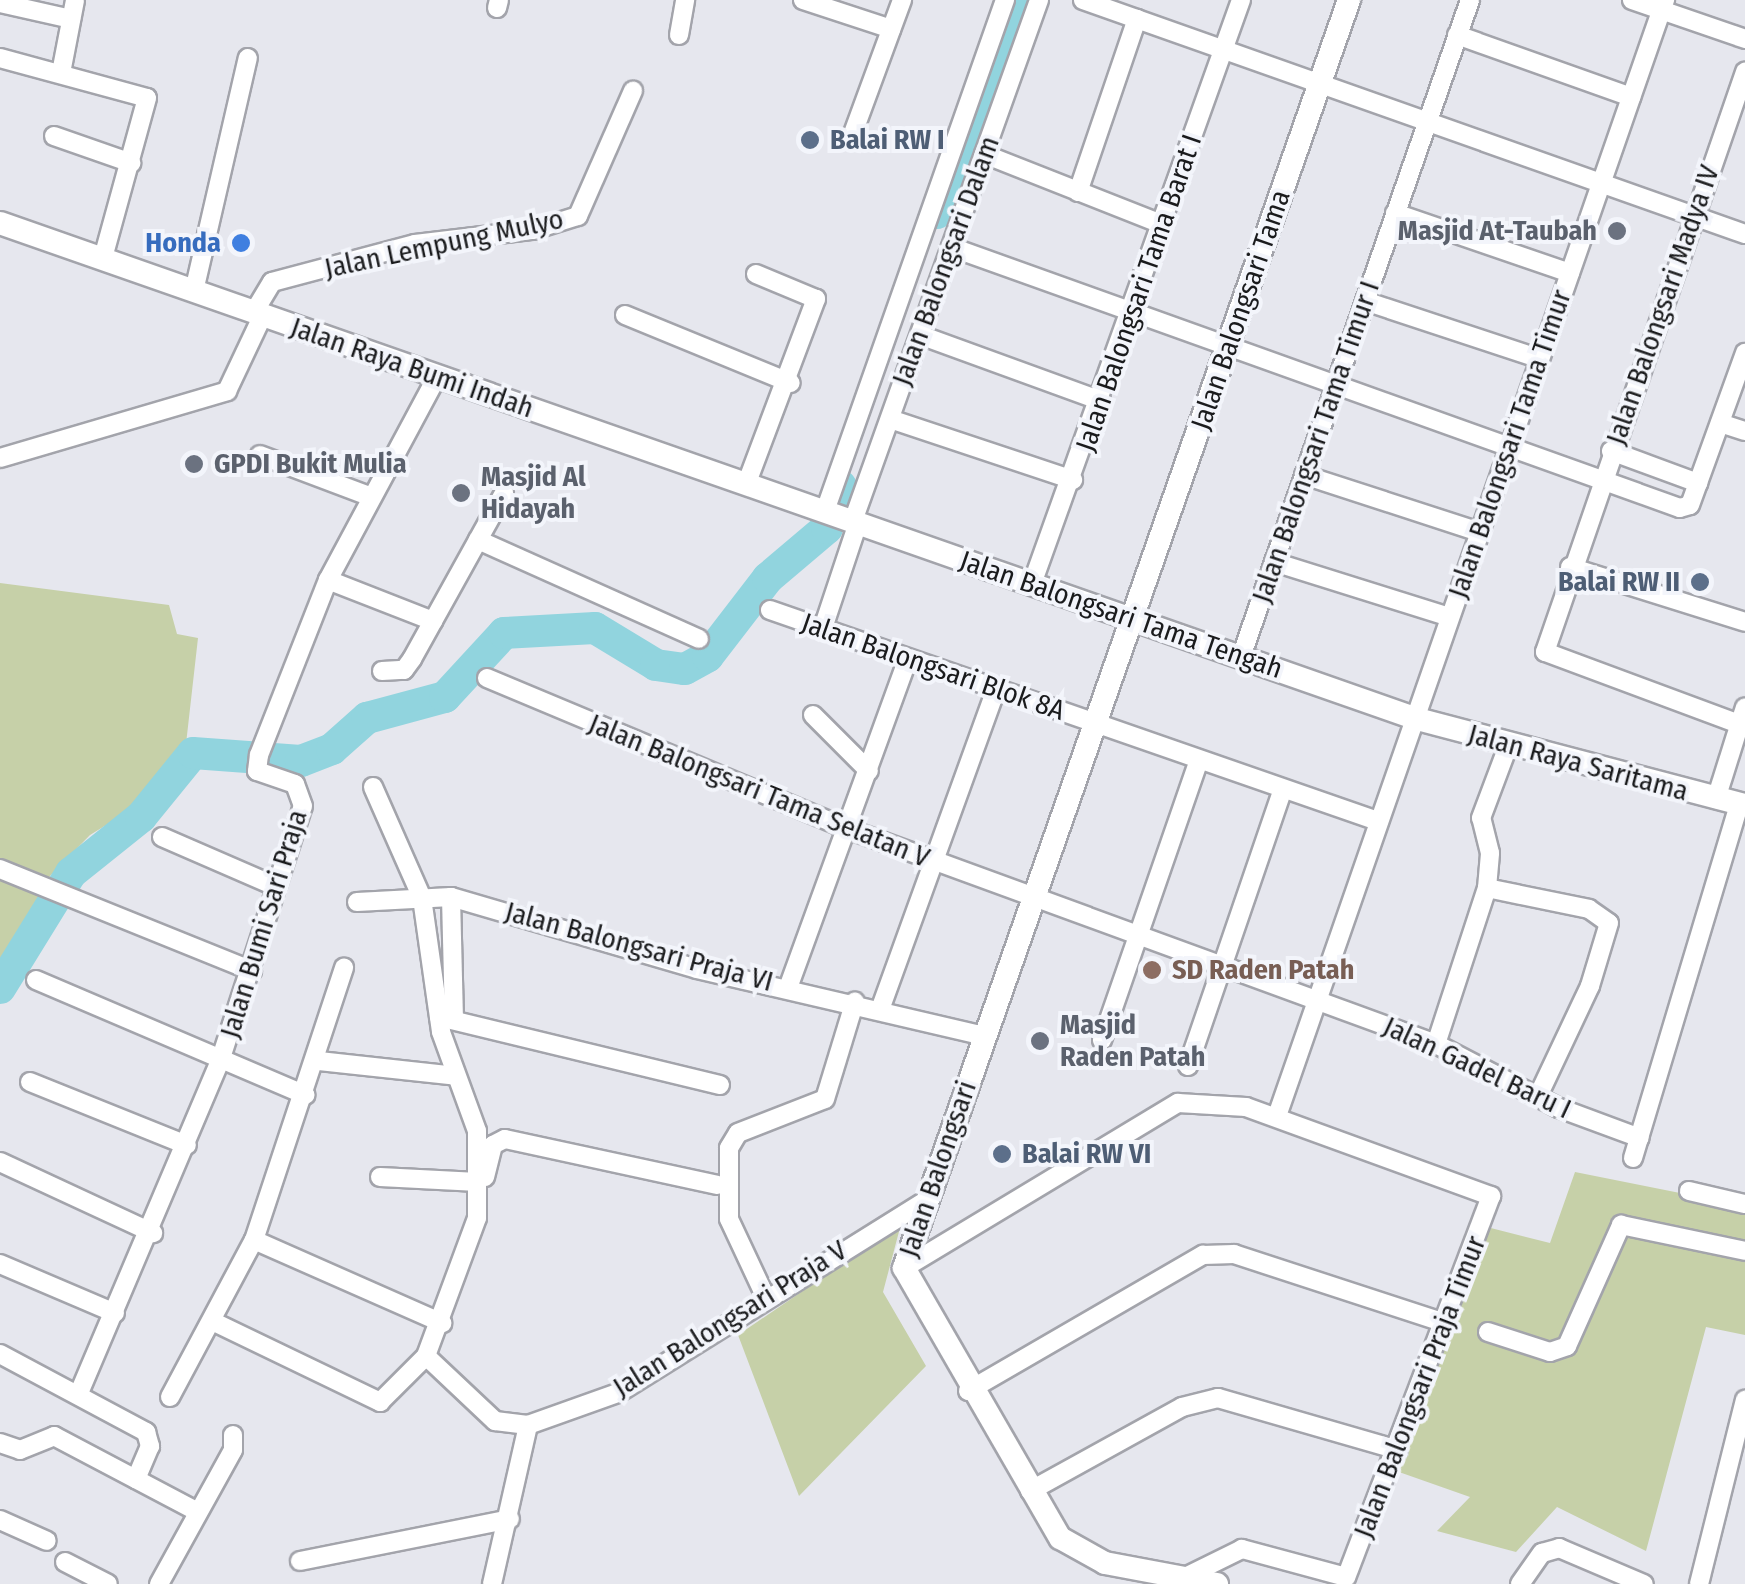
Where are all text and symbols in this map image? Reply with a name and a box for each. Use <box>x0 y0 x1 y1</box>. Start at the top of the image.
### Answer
place label: Balai RW I <box>830 123 944 157</box>
marker: Balai RW I <box>799 129 821 151</box>
street label: Jalan Balongsari Tama Barat I <box>1069 130 1209 456</box>
street label: Jalan Balongsari Dalam <box>885 132 1007 390</box>
street label: Jalan Balongsari Madya IV <box>1599 161 1727 449</box>
street label: Jalan Balongsari Tama <box>1184 186 1298 434</box>
street label: Jalan Lempung Mulyo <box>321 202 567 286</box>
place label: Masjid At-Taubah <box>1398 214 1597 248</box>
marker: Masjid At-Taubah <box>1606 220 1628 242</box>
place label: Honda <box>145 226 221 260</box>
marker: Honda <box>230 232 252 254</box>
street label: Jalan Balongsari Tama Timur I <box>1245 277 1387 607</box>
street label: Jalan Balongsari Tama Timur <box>1441 285 1579 603</box>
street label: Jalan Raya Bumi Indah <box>286 311 538 425</box>
place label: GPDI Bukit Mulia <box>214 447 407 481</box>
marker: GPDI Bukit Mulia <box>183 453 205 475</box>
place label: Masjid Al Hidayah <box>481 460 586 526</box>
marker: Masjid Al Hidayah <box>450 482 472 504</box>
street label: Jalan Balongsari Tama Tengah <box>955 544 1287 686</box>
place label: Balai RW II <box>1558 565 1680 599</box>
marker: Balai RW II <box>1689 571 1711 593</box>
street label: Jalan Balongsari Blok 8A <box>797 606 1069 728</box>
street label: Jalan Balongsari Tama Selatan V <box>584 707 934 875</box>
street label: Jalan Raya Saritama <box>1464 717 1692 809</box>
street label: Jalan Bumi Sari Praja <box>213 806 315 1042</box>
street label: Jalan Balongsari Praja VI <box>501 895 777 999</box>
place label: SD Raden Patah <box>1172 953 1354 987</box>
marker: SD Raden Patah <box>1141 959 1163 981</box>
place label: Masjid Raden Patah <box>1060 1008 1205 1074</box>
street label: Jalan Gadel Baru I <box>1378 1010 1576 1126</box>
marker: Masjid Raden Patah <box>1029 1030 1051 1052</box>
street label: Jalan Balongsari <box>892 1076 984 1262</box>
place label: Balai RW VI <box>1022 1137 1151 1171</box>
marker: Balai RW VI <box>991 1143 1013 1165</box>
street label: Jalan Balongsari Praja Timur <box>1347 1231 1493 1543</box>
street label: Jalan Balongsari Praja V <box>607 1234 853 1404</box>

